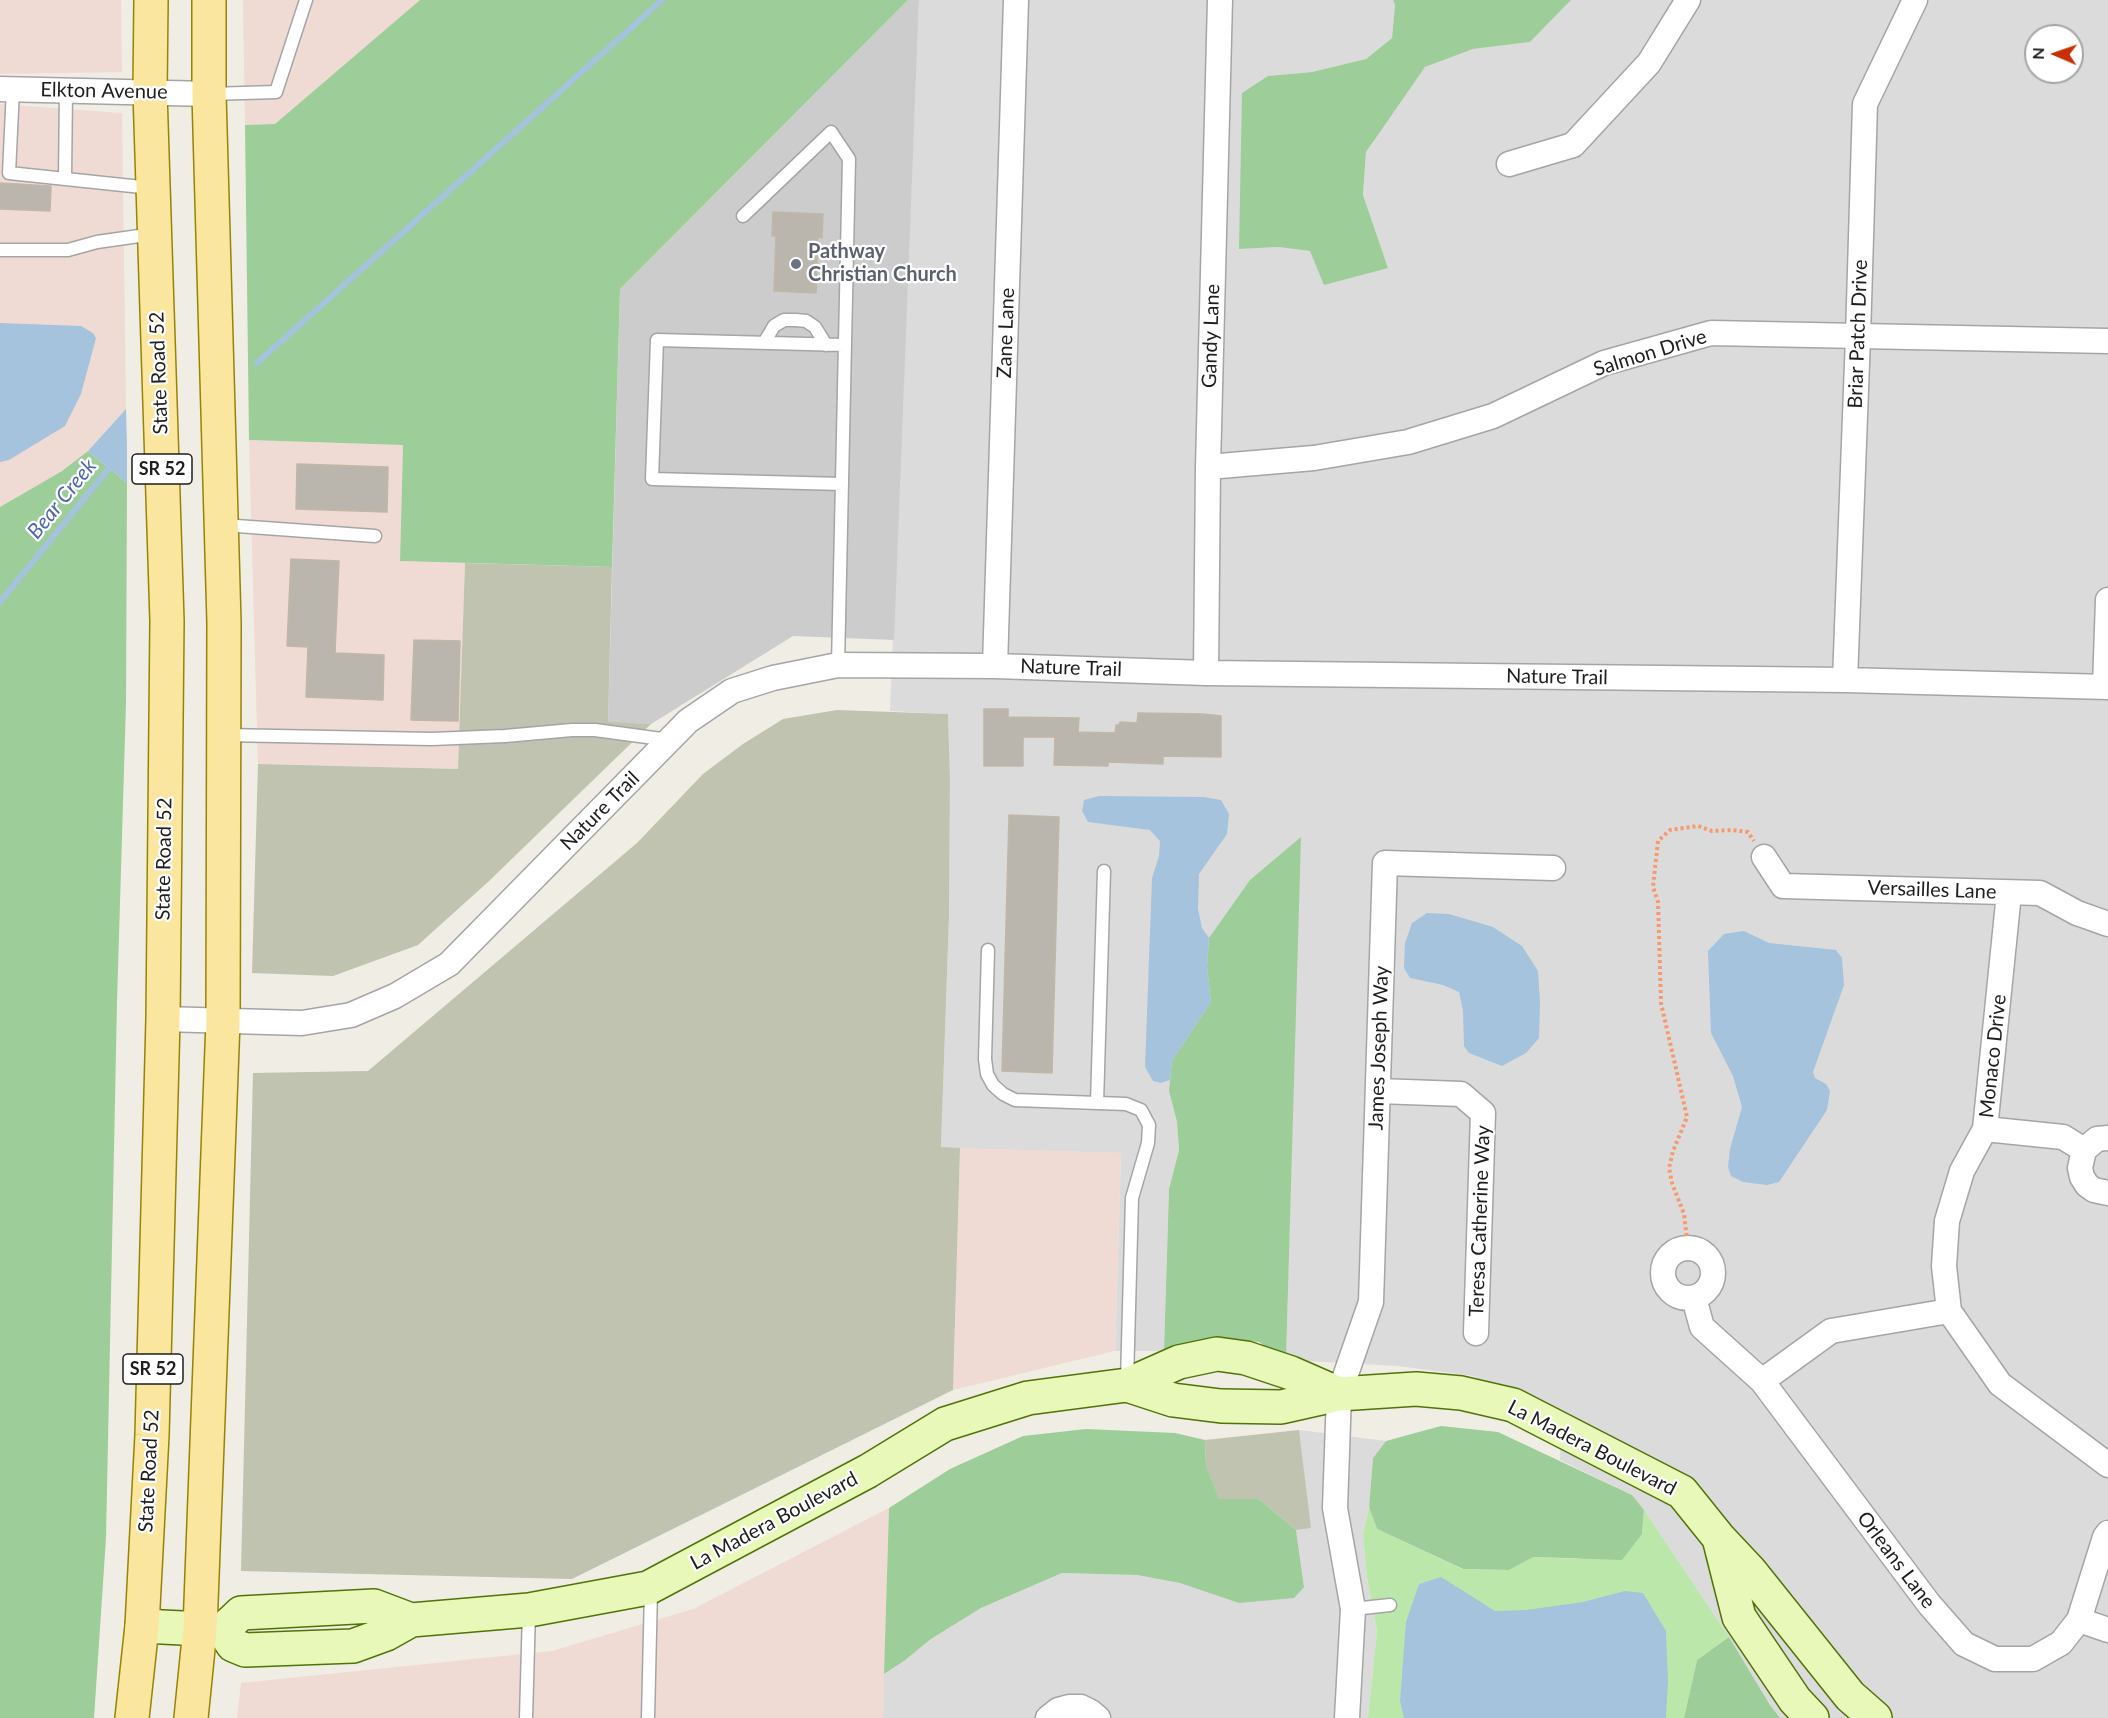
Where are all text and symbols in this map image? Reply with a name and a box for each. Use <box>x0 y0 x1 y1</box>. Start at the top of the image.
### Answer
north arrow <box>2024 24 2084 84</box>
text: N <box>2028 47 2047 60</box>
street label: Elkton Avenue <box>40 78 168 104</box>
place label: Pathway Christian Church <box>808 240 957 287</box>
marker: Pathway Christian Church <box>789 257 803 271</box>
street label: Briar Patch Drive <box>1843 259 1873 409</box>
street label: Gandy Lane <box>1197 284 1225 388</box>
street label: Zane Lane <box>992 287 1020 379</box>
street label: State Road 52 <box>145 311 173 435</box>
street label: Salmon Drive <box>1590 324 1710 382</box>
water label: Bear Creek <box>22 454 102 544</box>
road number: SR 52 <box>132 454 192 484</box>
street label: Nature Trail <box>1020 654 1122 682</box>
street label: Nature Trail <box>1506 664 1608 690</box>
street label: Nature Trail <box>556 767 644 855</box>
street label: State Road 52 <box>151 797 177 921</box>
street label: Versailles Lane <box>1867 876 1997 904</box>
street label: James Joseph Way <box>1364 965 1394 1131</box>
street label: Monaco Drive <box>1975 993 2011 1119</box>
street label: Teresa Catherine Way <box>1465 1125 1495 1317</box>
road number: SR 52 <box>123 1354 183 1384</box>
street label: La Madera Boulevard <box>1504 1395 1680 1501</box>
street label: State Road 52 <box>134 1409 164 1533</box>
street label: La Madera Boulevard <box>686 1467 862 1575</box>
street label: Orleans Lane <box>1852 1507 1940 1613</box>

